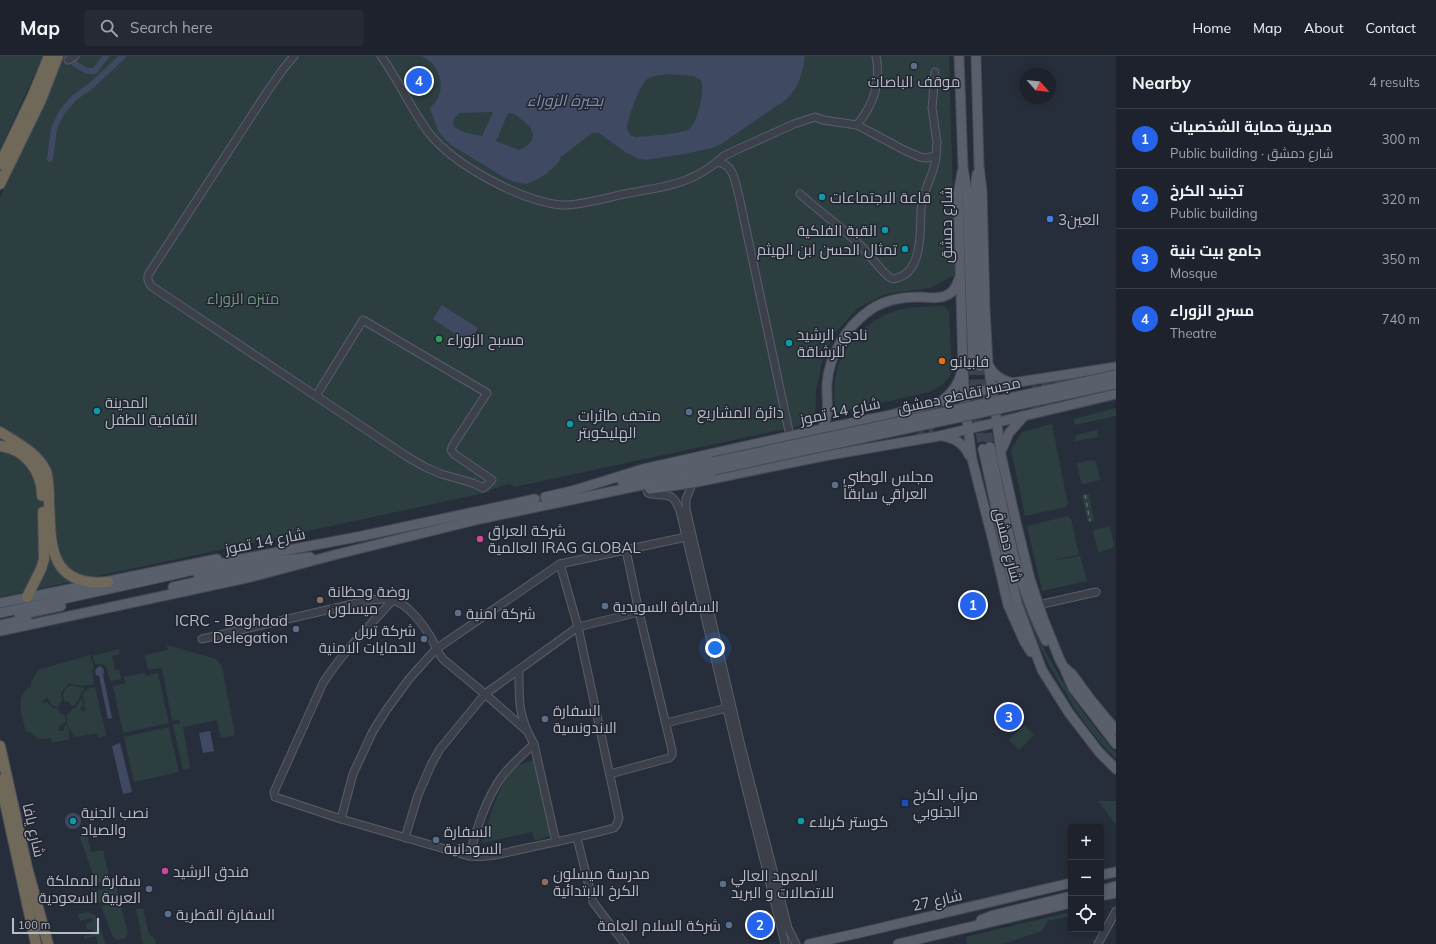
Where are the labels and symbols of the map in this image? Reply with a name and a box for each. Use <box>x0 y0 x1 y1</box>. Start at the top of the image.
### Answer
marker: موقف الباصات <box>909 61 919 71</box>
pin: 4 <box>406 66 432 96</box>
north arrow <box>1020 68 1056 104</box>
place label: موقف الباصات <box>868 72 960 91</box>
water label: بحيرة الزوراء <box>527 90 604 110</box>
street label: شارع دمشق <box>937 187 958 263</box>
place label: قاعة الاجتماعات <box>830 188 931 207</box>
marker: قاعة الاجتماعات <box>817 192 827 202</box>
place label: العين3 <box>1058 210 1100 230</box>
marker: العين3 <box>1045 214 1055 224</box>
place label: القبة الفلكية <box>797 221 877 240</box>
marker: القبة الفلكية <box>880 225 890 235</box>
place label: تمثال الحسن ابن الهيثم <box>757 240 897 260</box>
marker: تمثال الحسن ابن الهيثم <box>900 244 910 254</box>
park label: متنزه الزوراء <box>207 289 279 308</box>
place label: نادي الرشيد للرشاقة <box>797 325 868 361</box>
place label: مسبح الزوراء <box>447 330 524 351</box>
marker: مسبح الزوراء <box>434 334 444 344</box>
marker: نادي الرشيد للرشاقة <box>784 338 794 348</box>
place label: فابيانو <box>950 352 989 371</box>
marker: فابيانو <box>937 356 947 366</box>
street label: مجسر تقاطع دمشق <box>896 373 1023 419</box>
place label: المدينة الثقافية للطفل <box>105 393 198 430</box>
street label: شارع 14 تموز <box>797 393 882 431</box>
place label: دائرة المشاريع <box>697 403 784 424</box>
marker: المدينة الثقافية للطفل <box>92 406 102 416</box>
place label: متحف طائرات الهليكوبتر <box>577 406 661 443</box>
marker: دائرة المشاريع <box>684 407 694 417</box>
marker: متحف طائرات الهليكوبتر <box>565 419 575 429</box>
place label: مجلس الوطني العراقي سابقاً <box>843 467 934 506</box>
marker: مجلس الوطني العراقي سابقاً <box>830 480 840 490</box>
street label: شارع دمشق <box>988 506 1026 585</box>
place label: شركة العراق العالمية IRAG GLOBAL <box>488 521 641 557</box>
street label: شارع 14 تموز <box>222 524 307 560</box>
marker: شركة العراق العالمية IRAG GLOBAL <box>475 534 485 544</box>
place label: روضة وحظانة ميسلون <box>328 582 410 619</box>
pin: 1 <box>960 590 986 620</box>
marker: روضة وحظانة ميسلون <box>315 595 325 605</box>
place label: السفارة السويدية <box>613 597 719 616</box>
marker: السفارة السويدية <box>600 601 610 611</box>
place label: شركة امنية <box>466 604 536 623</box>
marker: شركة امنية <box>453 608 463 618</box>
place label: ICRC - Baghdad Delegation <box>175 611 288 647</box>
place label: شركة تربل للحمايات الامنية <box>319 621 416 657</box>
marker: ICRC - Baghdad Delegation <box>291 624 301 634</box>
marker: شركة تربل للحمايات الامنية <box>419 634 429 644</box>
your location <box>705 638 725 658</box>
place label: السفارة الاندونسية <box>553 701 617 737</box>
pin: 3 <box>996 702 1022 732</box>
marker: السفارة الاندونسية <box>540 714 550 724</box>
place label: مرآب الكرخ الجنوبي <box>913 785 978 824</box>
marker: مرآب الكرخ الجنوبي <box>900 798 910 808</box>
street label: شارع يافا <box>17 801 49 859</box>
place label: نصب الجنية والصياد <box>81 803 149 839</box>
place label: كوستر كربلاء <box>809 812 888 831</box>
marker: نصب الجنية والصياد <box>68 816 78 826</box>
marker: كوستر كربلاء <box>796 816 806 826</box>
place label: السفارة السودانية <box>444 822 502 858</box>
marker: السفارة السودانية <box>431 835 441 845</box>
place label: فندق الرشيد <box>173 862 249 882</box>
place label: مدرسة ميسلون الكرخ الابتدائية <box>553 864 650 902</box>
marker: فندق الرشيد <box>160 866 170 876</box>
place label: المعهد العالي للاتصالات و البريد <box>731 866 834 902</box>
place label: سفارة المملكة العربية السعودية <box>39 871 141 907</box>
marker: مدرسة ميسلون الكرخ الابتدائية <box>540 877 550 887</box>
marker: المعهد العالي للاتصالات و البريد <box>718 879 728 889</box>
marker: سفارة المملكة العربية السعودية <box>144 884 154 894</box>
street label: شارع 27 <box>910 885 964 917</box>
place label: السفارة القطرية <box>176 905 275 924</box>
marker: السفارة القطرية <box>163 909 173 919</box>
pin: 2 <box>747 910 773 940</box>
scale bar <box>12 916 99 935</box>
place label: شركة السلام العامة <box>598 916 721 936</box>
marker: شركة السلام العامة <box>724 920 734 930</box>

